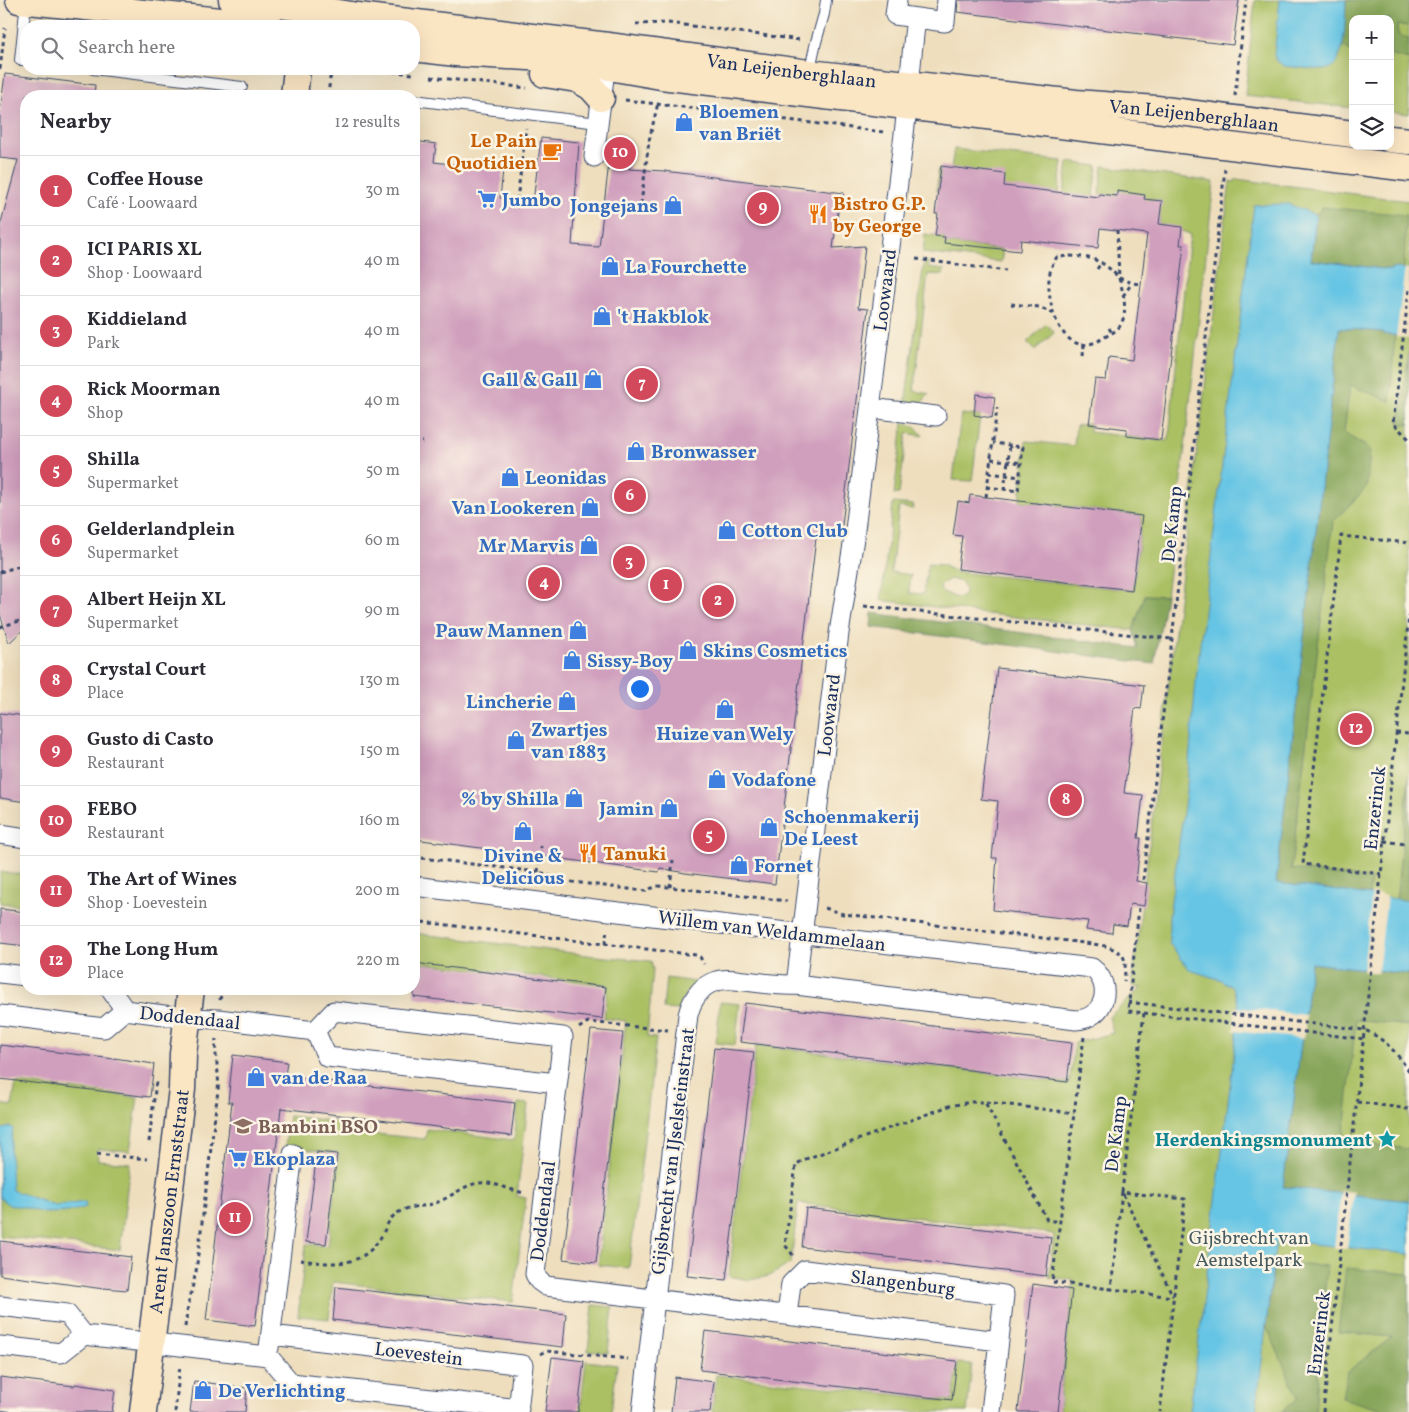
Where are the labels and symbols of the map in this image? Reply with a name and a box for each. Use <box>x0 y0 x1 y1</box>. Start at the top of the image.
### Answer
street label: Van Leijenberghlaan <box>705 48 878 95</box>
street label: Van Leijenberghlaan <box>1108 95 1280 140</box>
place label: Bloemen van Briët <box>699 100 781 148</box>
shop icon: Bloemen van Briët <box>673 111 695 133</box>
place label: Le Pain Quotidien <box>447 129 537 177</box>
pin: 10 <box>604 134 636 172</box>
cafe icon: Le Pain Quotidien <box>541 140 563 162</box>
supermarket icon: Jumbo <box>476 188 498 210</box>
place label: Jumbo <box>501 188 561 214</box>
pin: 9 <box>747 189 779 227</box>
place label: Bistro G.P. by George <box>833 192 926 240</box>
place label: Jongejans <box>569 194 658 220</box>
shop icon: Jongejans <box>662 194 684 216</box>
restaurant icon: Bistro G.P. by George <box>807 203 829 225</box>
street label: Loowaard <box>868 247 904 333</box>
shop icon: La Fourchette <box>599 255 621 277</box>
place label: La Fourchette <box>625 255 747 281</box>
shop icon: 't Hakblok <box>591 305 613 327</box>
place label: 't Hakblok <box>617 305 709 331</box>
pin: 7 <box>626 365 658 403</box>
place label: Gall & Gall <box>482 368 578 394</box>
shop icon: Gall & Gall <box>582 368 604 390</box>
shop icon: Bronwasser <box>625 440 647 462</box>
place label: Bronwasser <box>651 440 757 466</box>
shop icon: Leonidas <box>499 466 521 488</box>
place label: Leonidas <box>525 466 607 492</box>
pin: 6 <box>614 477 646 515</box>
street label: De Kamp <box>1156 485 1190 564</box>
place label: Van Lookeren <box>452 496 575 522</box>
shop icon: Van Lookeren <box>579 496 601 518</box>
shop icon: Cotton Club <box>716 519 738 541</box>
place label: Cotton Club <box>742 519 848 545</box>
place label: Mr Marvis <box>479 534 574 560</box>
shop icon: Mr Marvis <box>578 534 600 556</box>
pin: 3 <box>613 543 645 581</box>
pin: 4 <box>528 564 560 602</box>
pin: 1 <box>650 566 682 604</box>
pin: 2 <box>702 582 734 620</box>
place label: Pauw Mannen <box>435 619 563 645</box>
shop icon: Pauw Mannen <box>567 619 589 641</box>
shop icon: Skins Cosmetics <box>677 639 699 661</box>
place label: Skins Cosmetics <box>703 639 848 665</box>
shop icon: Sissy-Boy <box>561 649 583 671</box>
place label: Sissy-Boy <box>587 649 673 675</box>
street label: Loowaard <box>812 672 848 758</box>
your location <box>627 676 653 702</box>
place label: Lincherie <box>466 690 552 716</box>
shop icon: Lincherie <box>556 690 578 712</box>
shop icon: Huize van Wely <box>714 698 736 720</box>
pin: 12 <box>1340 710 1372 748</box>
place label: Zwartjes van 1883 <box>531 718 608 766</box>
place label: Huize van Wely <box>657 722 794 748</box>
shop icon: Zwartjes van 1883 <box>505 729 527 751</box>
street label: Enzerinck <box>1359 765 1393 852</box>
shop icon: Vodafone <box>706 768 728 790</box>
place label: Vodafone <box>732 768 817 794</box>
pin: 8 <box>1050 781 1082 819</box>
place label: % by Shilla <box>461 787 559 813</box>
shop icon: % by Shilla <box>563 787 585 809</box>
place label: Jamin <box>598 797 654 823</box>
shop icon: Jamin <box>658 797 680 819</box>
place label: Schoenmakerij De Leest <box>784 805 919 853</box>
shop icon: Schoenmakerij De Leest <box>758 816 780 838</box>
pin: 5 <box>693 817 725 855</box>
shop icon: Divine & Delicious <box>512 820 534 842</box>
restaurant icon: Tanuki <box>577 842 599 864</box>
place label: Tanuki <box>603 842 667 868</box>
place label: Divine & Delicious <box>481 844 565 892</box>
shop icon: Fornet <box>728 854 750 876</box>
place label: Fornet <box>754 854 813 880</box>
street label: Willem van Weldammelaan <box>656 905 887 959</box>
street label: Doddendaal <box>138 1001 242 1037</box>
street label: Gijsbrecht van IJselsteinstraat <box>646 1026 702 1276</box>
shop icon: van de Raa <box>245 1066 267 1088</box>
place label: van de Raa <box>271 1066 367 1092</box>
street label: Arent Janszoon Ernststraat <box>144 1088 197 1316</box>
street label: De Kamp <box>1099 1094 1135 1174</box>
school or university icon: Bambini BSO <box>232 1115 254 1137</box>
place label: Bambini BSO <box>258 1115 378 1141</box>
place label: Herdenkingsmonument <box>1155 1128 1372 1154</box>
place icon: Herdenkingsmonument <box>1376 1128 1398 1150</box>
supermarket icon: Ekoplaza <box>227 1147 249 1169</box>
place label: Ekoplaza <box>253 1147 336 1173</box>
street label: Doddendaal <box>525 1159 563 1263</box>
pin: 11 <box>219 1199 251 1237</box>
park label: Gijsbrecht van Aemstelpark <box>1189 1226 1309 1274</box>
street label: Slangenburg <box>849 1265 957 1303</box>
street label: Enzerinck <box>1302 1290 1338 1377</box>
street label: Loevestein <box>373 1337 465 1373</box>
shop icon: De Verlichting <box>192 1379 214 1401</box>
place label: De Verlichting <box>218 1379 346 1405</box>

